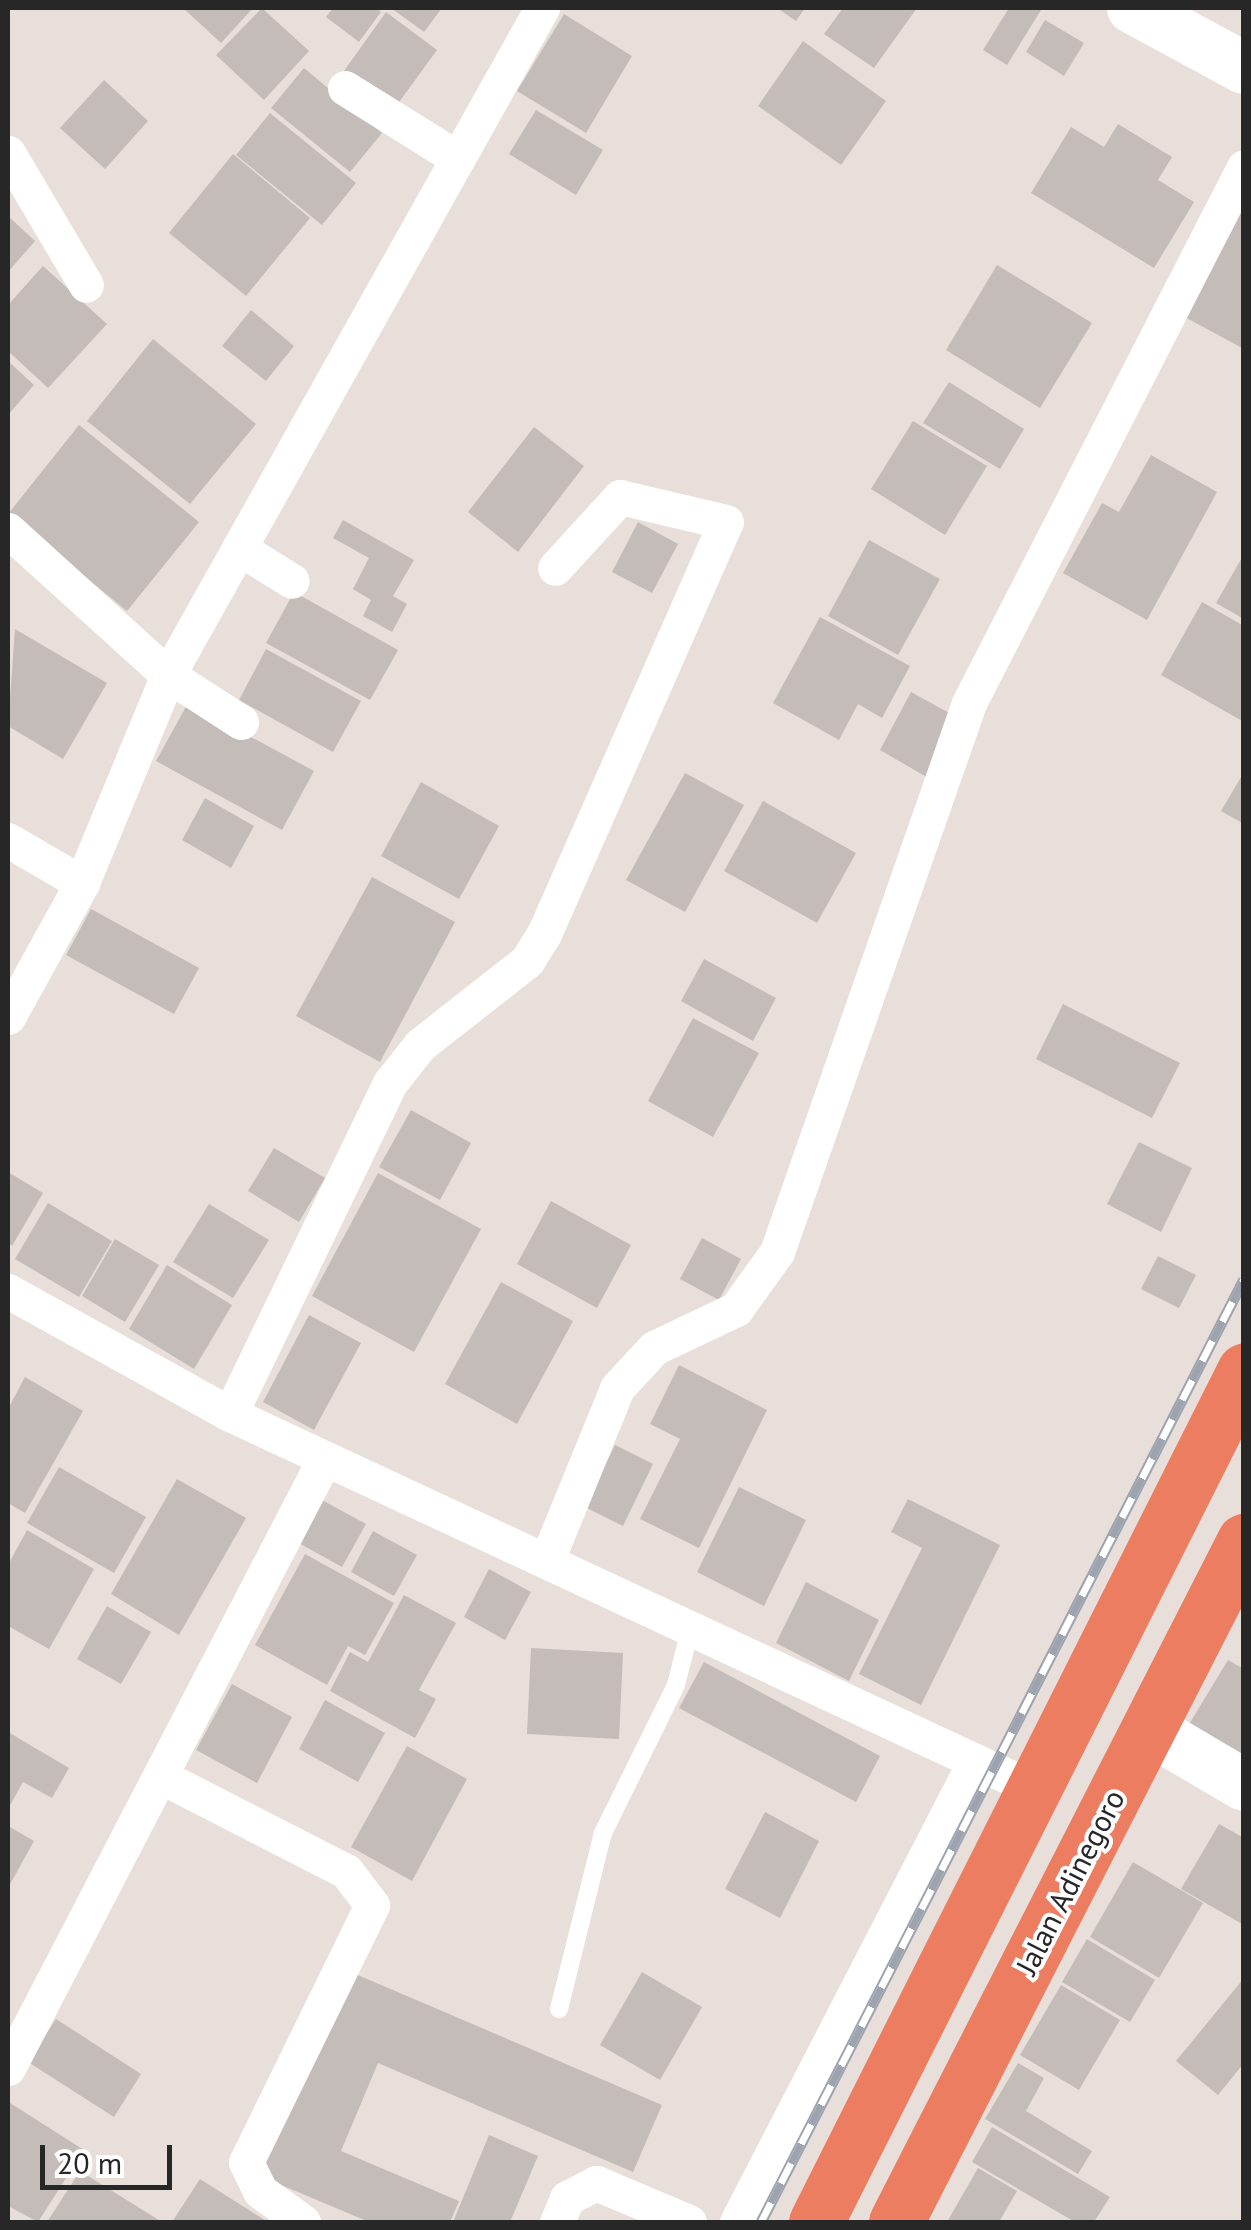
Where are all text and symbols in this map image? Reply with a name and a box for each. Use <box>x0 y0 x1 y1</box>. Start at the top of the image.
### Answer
street label: Jalan Adinegoro <box>1008 1783 1132 1981</box>
scale bar <box>45 2125 178 2187</box>
text: 20 m <box>57 2143 122 2182</box>

